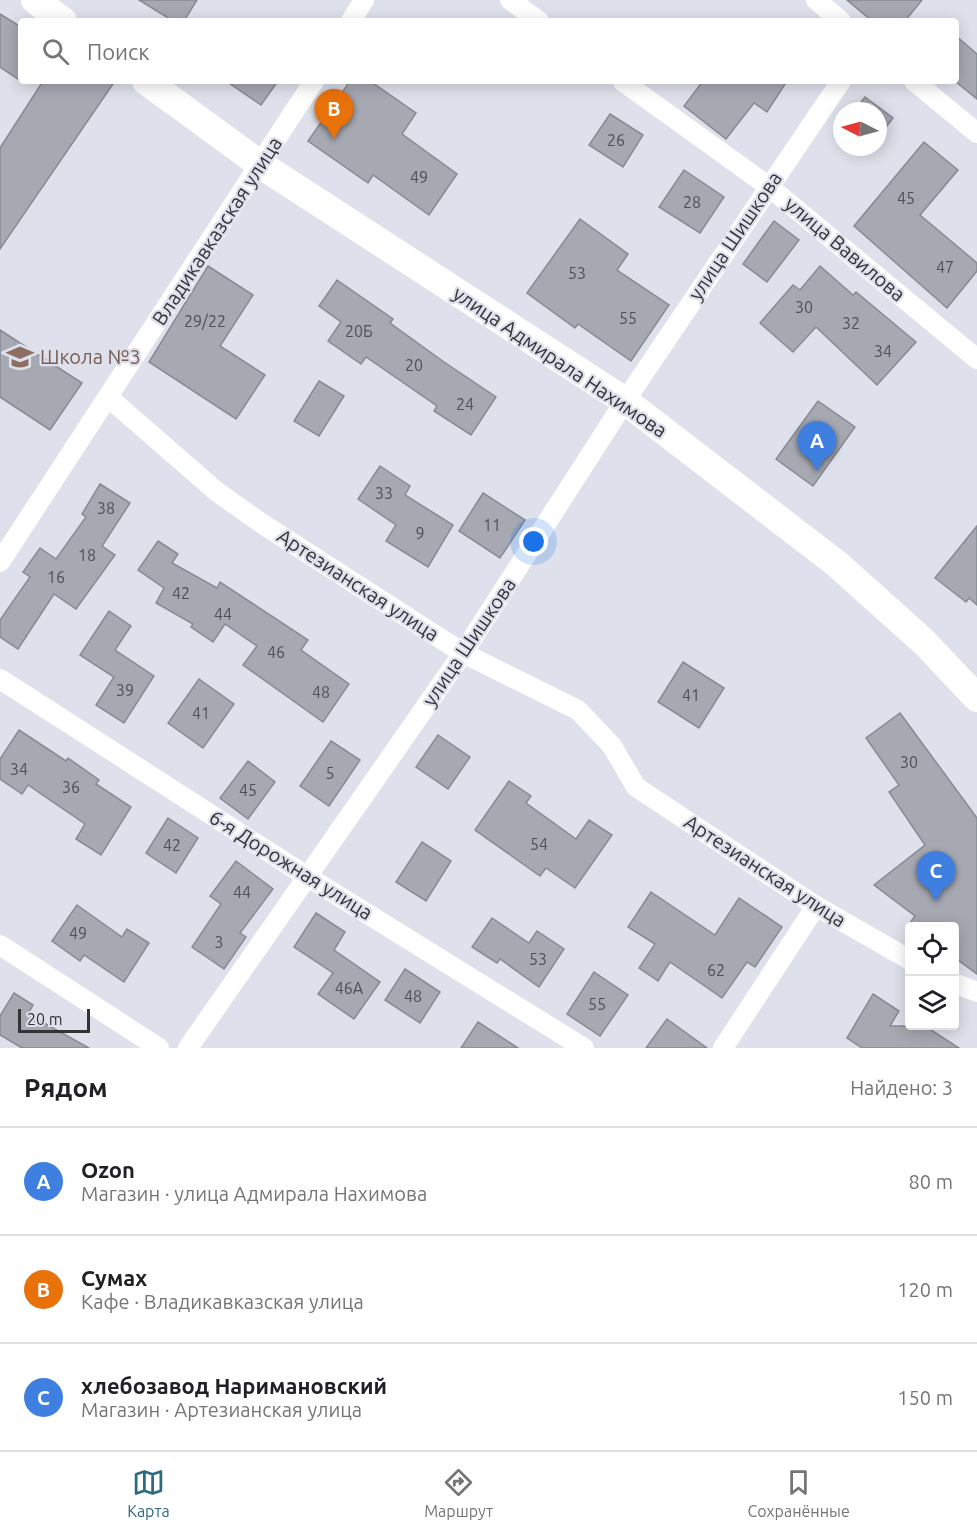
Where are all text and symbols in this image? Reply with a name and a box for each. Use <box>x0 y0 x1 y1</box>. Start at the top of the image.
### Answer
search box <box>18 18 959 84</box>
icon: search <box>39 35 72 68</box>
text: Поиск <box>87 39 150 64</box>
pin: B <box>314 90 354 139</box>
north arrow <box>833 102 887 156</box>
house number: 26 <box>607 131 625 149</box>
street label: Владикавказская улица <box>147 132 286 329</box>
street label: улица Шишкова <box>683 167 786 304</box>
house number: 49 <box>410 168 428 186</box>
house number: 45 <box>897 189 915 207</box>
street label: улица Вавилова <box>781 192 910 306</box>
house number: 28 <box>683 193 701 211</box>
house number: 47 <box>936 258 954 276</box>
house number: 53 <box>568 264 586 282</box>
street label: улица Адмирала Нахимова <box>449 281 672 442</box>
house number: 30 <box>795 298 813 316</box>
house number: 55 <box>619 309 637 327</box>
house number: 29/22 <box>184 312 226 330</box>
house number: 32 <box>842 314 860 332</box>
house number: 20Б <box>345 322 373 340</box>
school or university icon: Школа №3 <box>5 342 35 372</box>
house number: 34 <box>874 342 892 360</box>
place label: Школа №3 <box>40 345 141 368</box>
house number: 20 <box>405 356 423 374</box>
house number: 24 <box>456 395 474 413</box>
pin: A <box>798 422 836 471</box>
house number: 33 <box>375 484 393 502</box>
house number: 38 <box>97 499 115 517</box>
house number: 11 <box>483 516 501 534</box>
street label: Артезианская улица <box>273 524 443 645</box>
house number: 9 <box>415 524 425 542</box>
your location <box>519 527 548 556</box>
house number: 18 <box>78 546 96 564</box>
house number: 16 <box>47 568 65 586</box>
street label: улица Шишкова <box>417 573 520 710</box>
house number: 42 <box>172 584 190 602</box>
house number: 44 <box>214 605 232 623</box>
house number: 46 <box>267 643 285 661</box>
house number: 39 <box>116 681 134 699</box>
house number: 48 <box>312 683 330 701</box>
house number: 41 <box>682 686 700 704</box>
house number: 41 <box>192 704 210 722</box>
house number: 30 <box>900 753 918 771</box>
house number: 34 <box>10 760 28 778</box>
house number: 5 <box>325 764 335 782</box>
house number: 36 <box>62 778 80 796</box>
house number: 45 <box>239 781 257 799</box>
street label: 6-я Дорожная улица <box>205 805 377 924</box>
street label: Артезианская улица <box>680 810 850 931</box>
house number: 54 <box>530 835 548 853</box>
house number: 42 <box>163 836 181 854</box>
pin: C <box>916 852 956 901</box>
house number: 44 <box>233 883 251 901</box>
map controls <box>905 922 959 1030</box>
button: locate <box>905 922 959 976</box>
house number: 49 <box>69 924 87 942</box>
house number: 3 <box>214 933 224 951</box>
house number: 53 <box>529 950 547 968</box>
house number: 62 <box>707 961 725 979</box>
button: layers <box>905 976 959 1030</box>
house number: 46А <box>335 979 364 997</box>
house number: 48 <box>404 987 422 1005</box>
house number: 55 <box>588 995 606 1013</box>
scale bar <box>18 1006 90 1034</box>
text: 20 m <box>27 1010 63 1028</box>
text: Рядом <box>24 1073 108 1102</box>
text: Найдено: 3 <box>850 1076 953 1099</box>
text: Ozon <box>81 1157 135 1182</box>
text: A <box>36 1170 51 1193</box>
text: 80 m <box>909 1170 953 1193</box>
text: Магазин · улица Адмирала Нахимова <box>81 1182 427 1205</box>
text: Сумах <box>81 1265 147 1290</box>
text: B <box>37 1278 50 1301</box>
text: 120 m <box>897 1278 953 1301</box>
text: Кафе · Владикавказская улица <box>81 1290 364 1313</box>
text: хлебозавод Наримановский <box>81 1373 387 1398</box>
text: C <box>37 1386 50 1409</box>
text: 150 m <box>897 1386 953 1409</box>
text: Магазин · Артезианская улица <box>81 1398 362 1421</box>
tab: Карта <box>127 1466 170 1520</box>
tab: Маршрут <box>424 1466 493 1520</box>
tab: Сохранённые <box>748 1466 850 1520</box>

